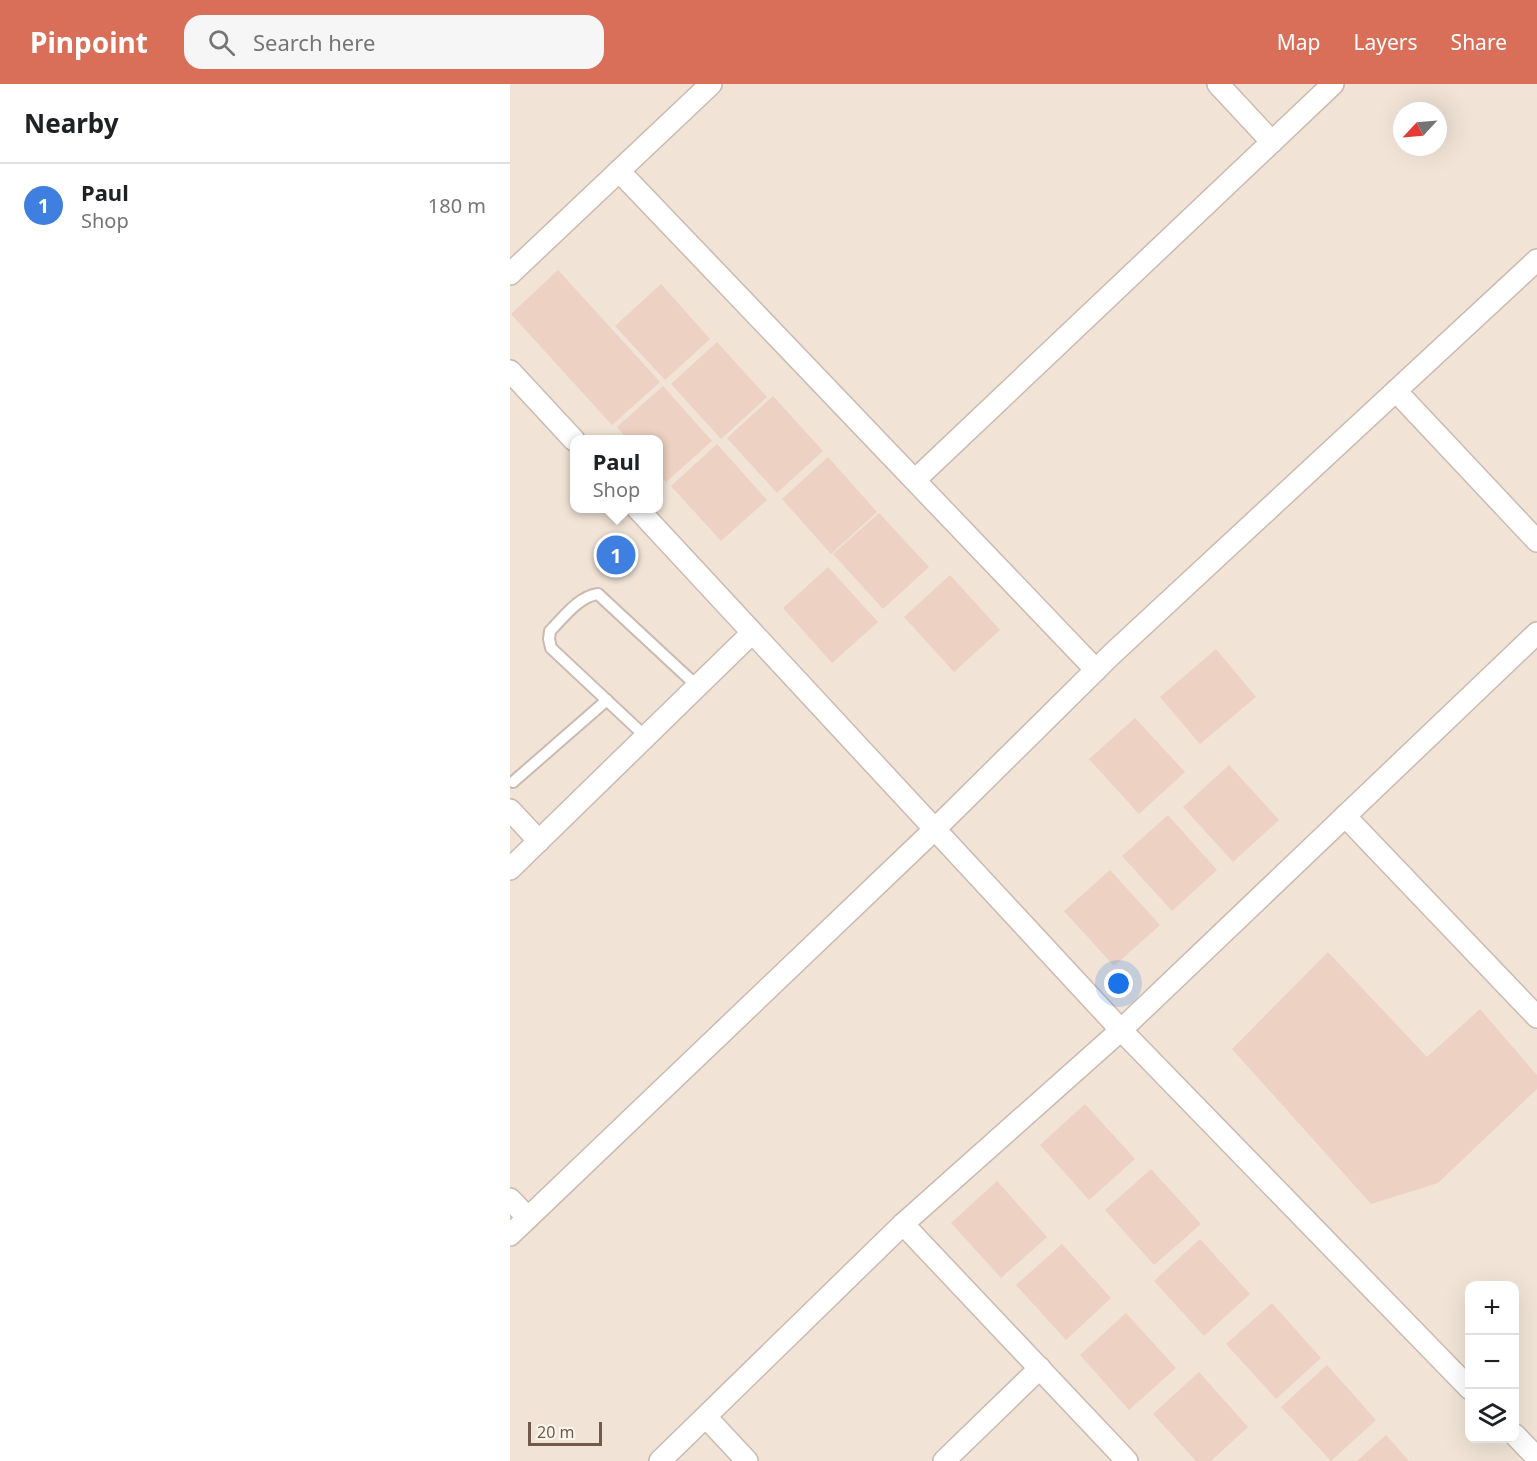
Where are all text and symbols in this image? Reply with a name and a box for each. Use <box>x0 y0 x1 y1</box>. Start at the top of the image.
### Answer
search box <box>184 15 604 69</box>
text: Pinpoint <box>30 23 148 61</box>
icon: search <box>205 26 238 59</box>
text: Search here <box>253 27 375 57</box>
text: Map <box>1277 28 1321 56</box>
text: Layers <box>1354 28 1418 56</box>
text: Share <box>1451 28 1507 56</box>
north arrow <box>1393 102 1447 156</box>
text: Nearby <box>24 105 119 141</box>
text: Paul <box>81 177 129 207</box>
text: 1 <box>38 192 49 219</box>
text: 180 m <box>428 192 486 219</box>
text: Shop <box>81 207 129 234</box>
popup <box>570 435 663 513</box>
text: Paul <box>593 446 640 476</box>
text: Shop <box>593 476 640 503</box>
pin: 1 <box>596 532 636 578</box>
your location <box>1104 969 1133 998</box>
map controls <box>1465 1281 1519 1443</box>
button: + <box>1465 1281 1519 1335</box>
button: − <box>1465 1335 1519 1389</box>
button: layers <box>1465 1389 1519 1443</box>
scale bar <box>528 1419 602 1446</box>
text: 20 m <box>537 1421 574 1443</box>

